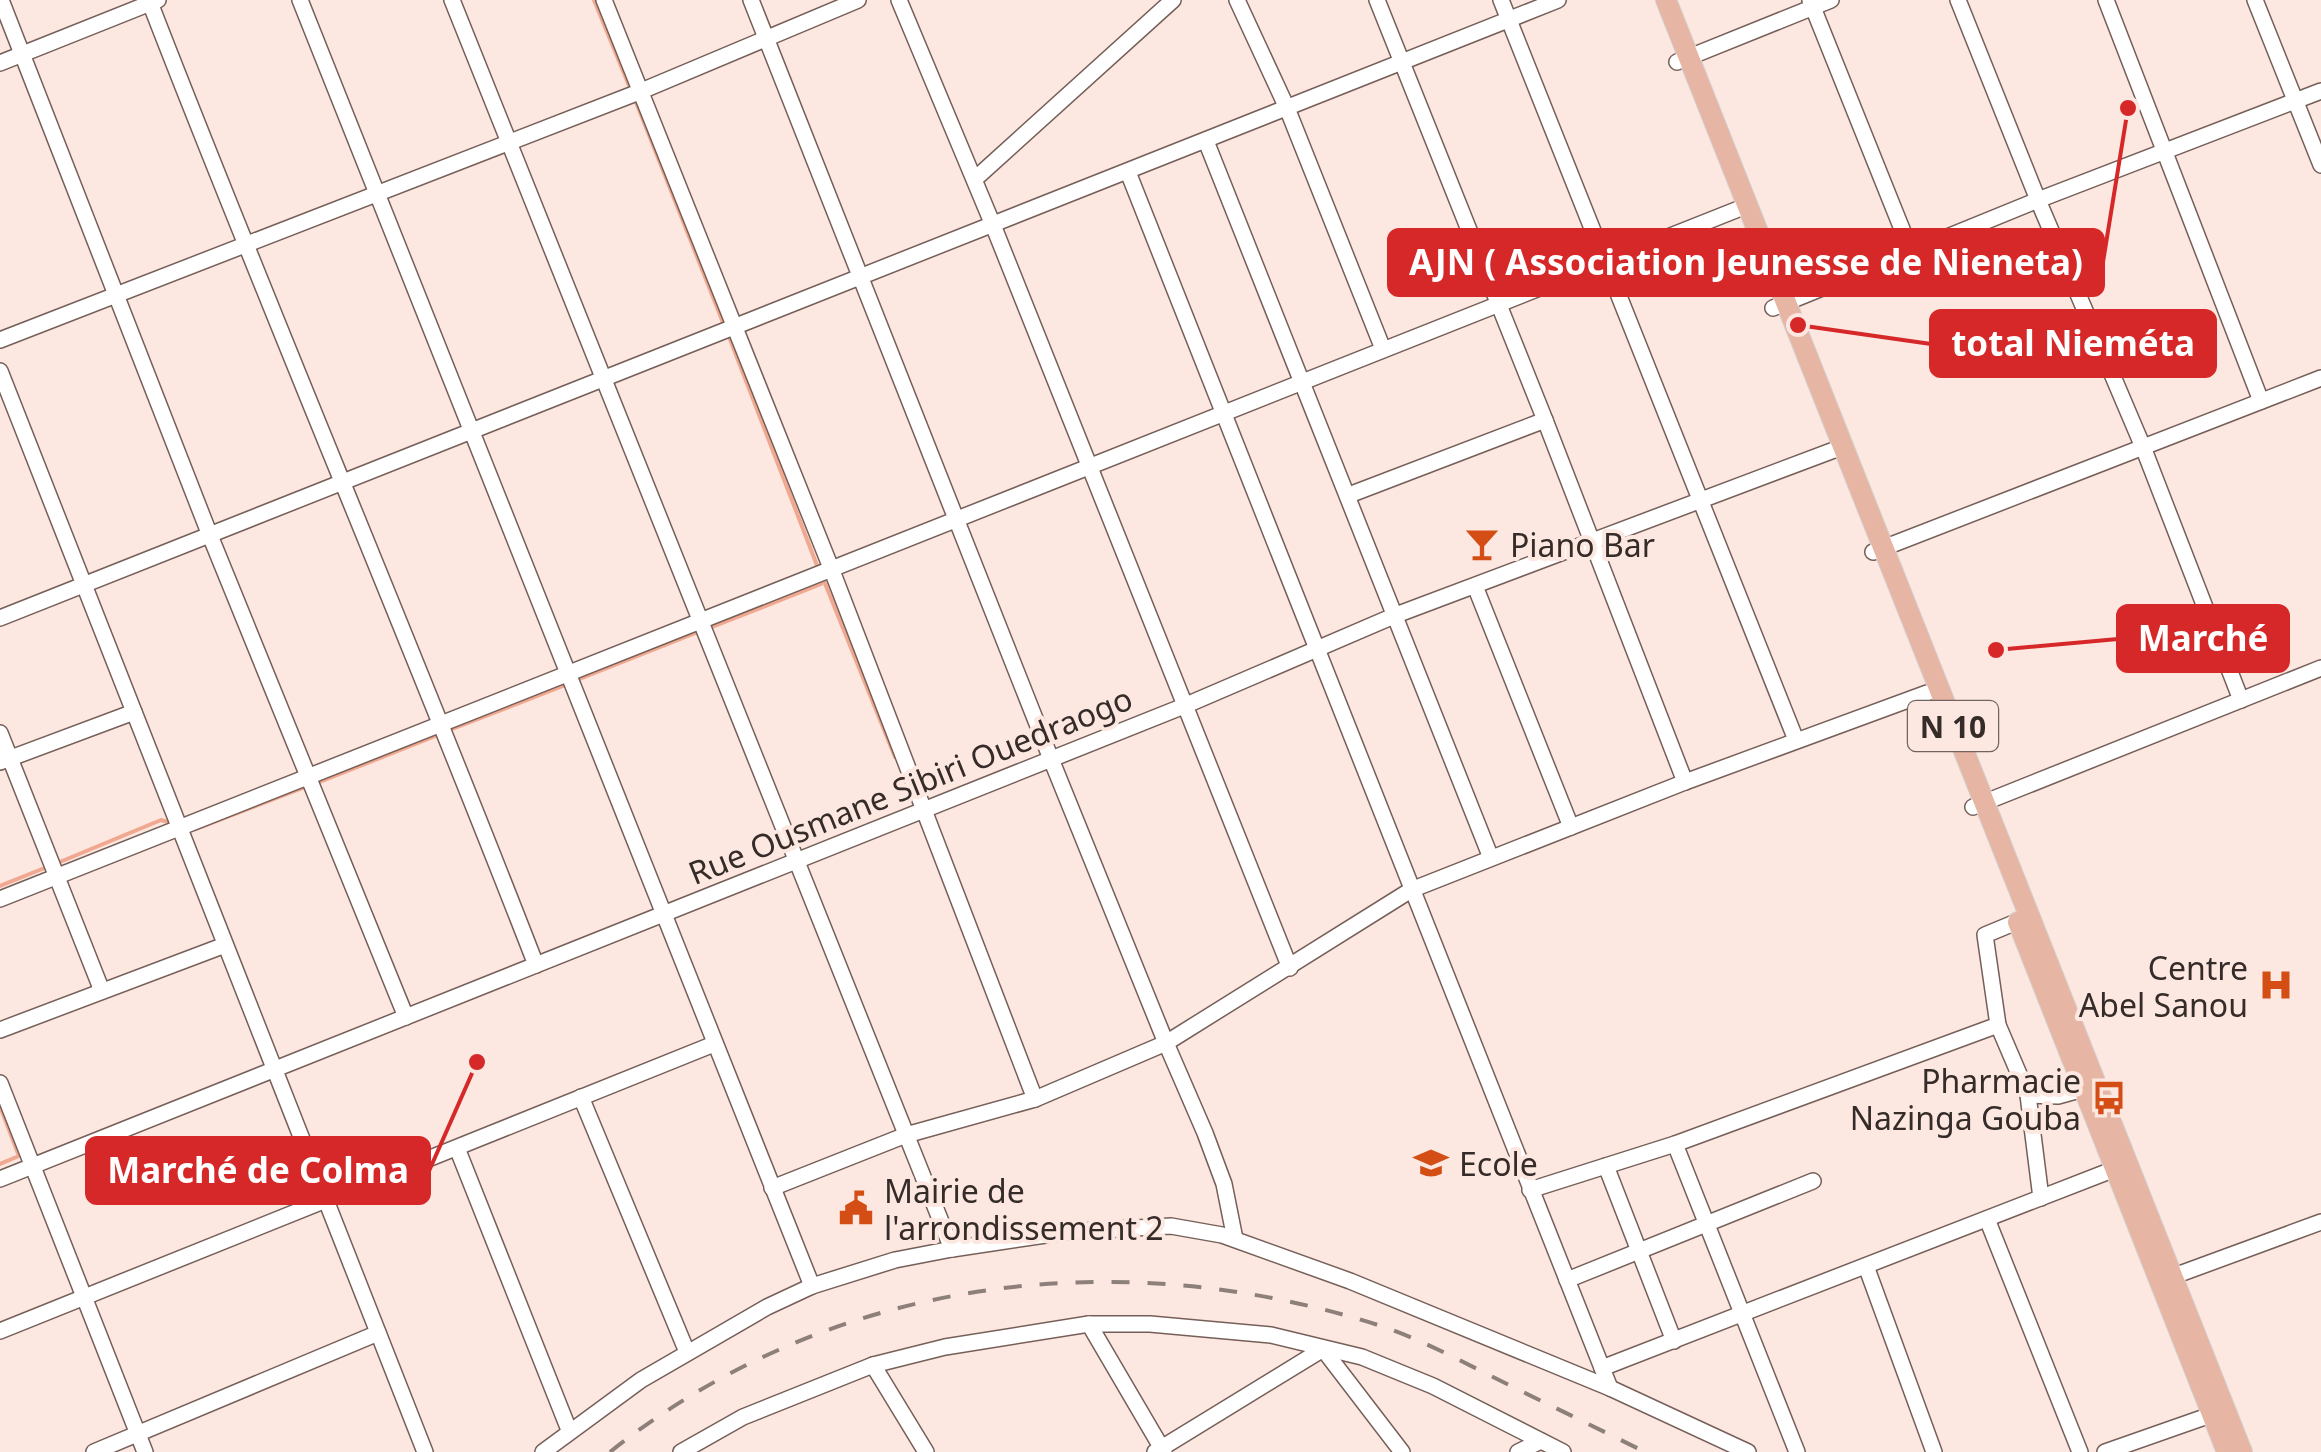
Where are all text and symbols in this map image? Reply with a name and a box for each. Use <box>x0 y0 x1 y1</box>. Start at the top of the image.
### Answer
callout: AJN ( Association Jeunesse de Nieneta) <box>1389 230 2103 295</box>
text: AJN ( Association Jeunesse de Nieneta) <box>1409 238 2083 285</box>
callout: total Nieméta <box>1931 311 2215 376</box>
text: total Nieméta <box>1951 319 2195 366</box>
place label: Piano Bar <box>1510 523 1655 566</box>
bar icon: Piano Bar <box>1463 525 1501 563</box>
callout: Marché <box>2118 606 2288 671</box>
text: Marché <box>2138 614 2268 661</box>
street label: Rue Ousmane Sibiri Ouedraogo <box>682 676 1138 894</box>
road number: N 10 <box>1908 701 1998 751</box>
place label: Centre Abel Sanou <box>2079 946 2248 1026</box>
hospital icon: Centre Abel Sanou <box>2257 966 2295 1004</box>
place label: Pharmacie Nazinga Gouba <box>1850 1059 2081 1139</box>
bus stop icon: Pharmacie Nazinga Gouba <box>2090 1079 2128 1117</box>
callout: Marché de Colma <box>87 1138 429 1203</box>
place label: Ecole <box>1459 1142 1538 1185</box>
school or university icon: Ecole <box>1412 1144 1450 1182</box>
text: Marché de Colma <box>107 1146 409 1193</box>
place label: Mairie de l'arrondissement 2 <box>884 1169 1164 1249</box>
public building icon: Mairie de l'arrondissement 2 <box>837 1189 875 1227</box>

